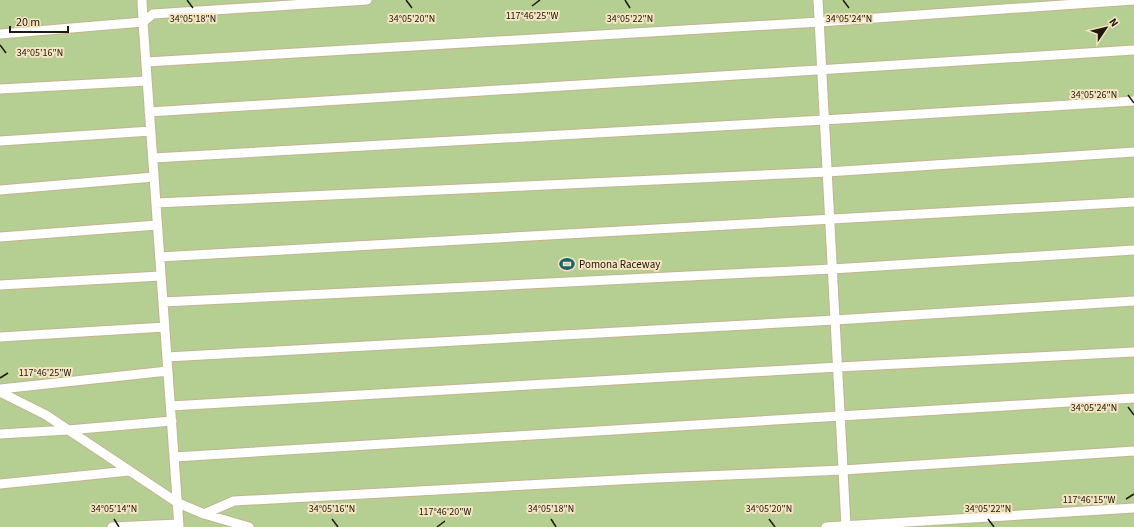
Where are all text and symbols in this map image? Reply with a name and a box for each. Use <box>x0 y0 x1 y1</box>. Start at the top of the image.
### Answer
scale bar <box>10 8 68 34</box>
north arrow <box>1086 8 1126 48</box>
text: 117°46'25"W <box>506 9 558 23</box>
text: 34°05'18"N <box>170 12 216 26</box>
text: 34°05'20"N <box>389 12 435 26</box>
text: 34°05'22"N <box>607 12 653 26</box>
text: 34°05'24"N <box>826 12 872 26</box>
text: 20 m <box>16 14 40 31</box>
text: N <box>1106 15 1122 30</box>
text: 34°05'16"N <box>17 46 63 60</box>
text: 34°05'26"N <box>1071 88 1117 102</box>
sports icon: Pomona Raceway <box>558 255 576 273</box>
place label: Pomona Raceway <box>579 257 660 272</box>
text: 117°46'25"W <box>19 366 71 380</box>
text: 34°05'24"N <box>1071 401 1117 415</box>
text: 117°46'15"W <box>1063 493 1115 507</box>
text: 34°05'14"N <box>91 502 137 516</box>
text: 34°05'16"N <box>309 502 355 516</box>
text: 34°05'18"N <box>528 502 574 516</box>
text: 34°05'20"N <box>746 502 792 516</box>
text: 34°05'22"N <box>965 502 1011 516</box>
text: 117°46'20"W <box>419 505 471 519</box>

